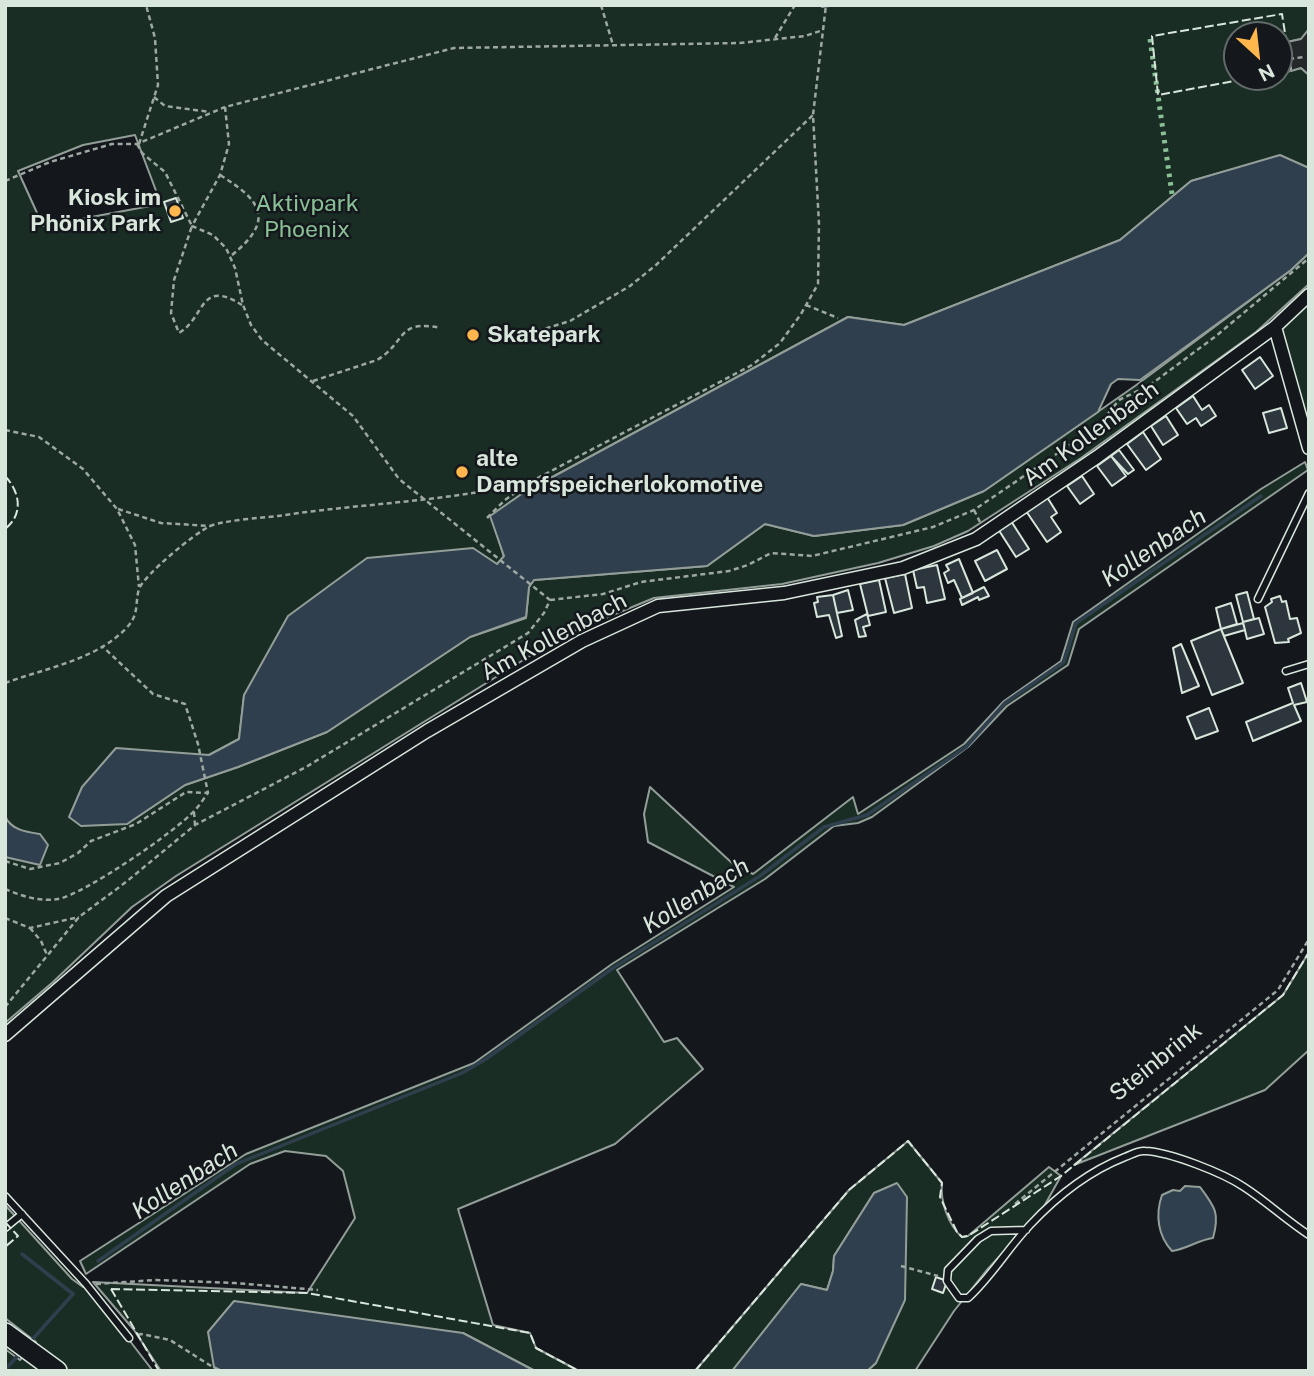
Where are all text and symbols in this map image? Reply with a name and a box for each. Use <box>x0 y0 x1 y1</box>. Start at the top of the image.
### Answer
north arrow <box>1223 21 1293 91</box>
text: N <box>1255 60 1278 86</box>
place label: Kiosk im Phönix Park <box>30 184 161 238</box>
park label: Aktivpark Phoenix <box>255 190 359 244</box>
marker: Kiosk im Phönix Park <box>167 203 183 219</box>
place label: Skatepark <box>487 321 601 349</box>
marker: Skatepark <box>465 327 481 343</box>
street label: Am Kollenbach <box>1018 376 1164 492</box>
place label: alte Dampfspeicherlokomotive <box>476 445 763 499</box>
marker: alte Dampfspeicherlokomotive <box>454 464 470 480</box>
water label: Kollenbach <box>1096 502 1212 594</box>
street label: Am Kollenbach <box>476 587 632 687</box>
water label: Kollenbach <box>637 852 755 940</box>
street label: Steinbrink <box>1104 1017 1208 1107</box>
water label: Kollenbach <box>127 1136 243 1226</box>

